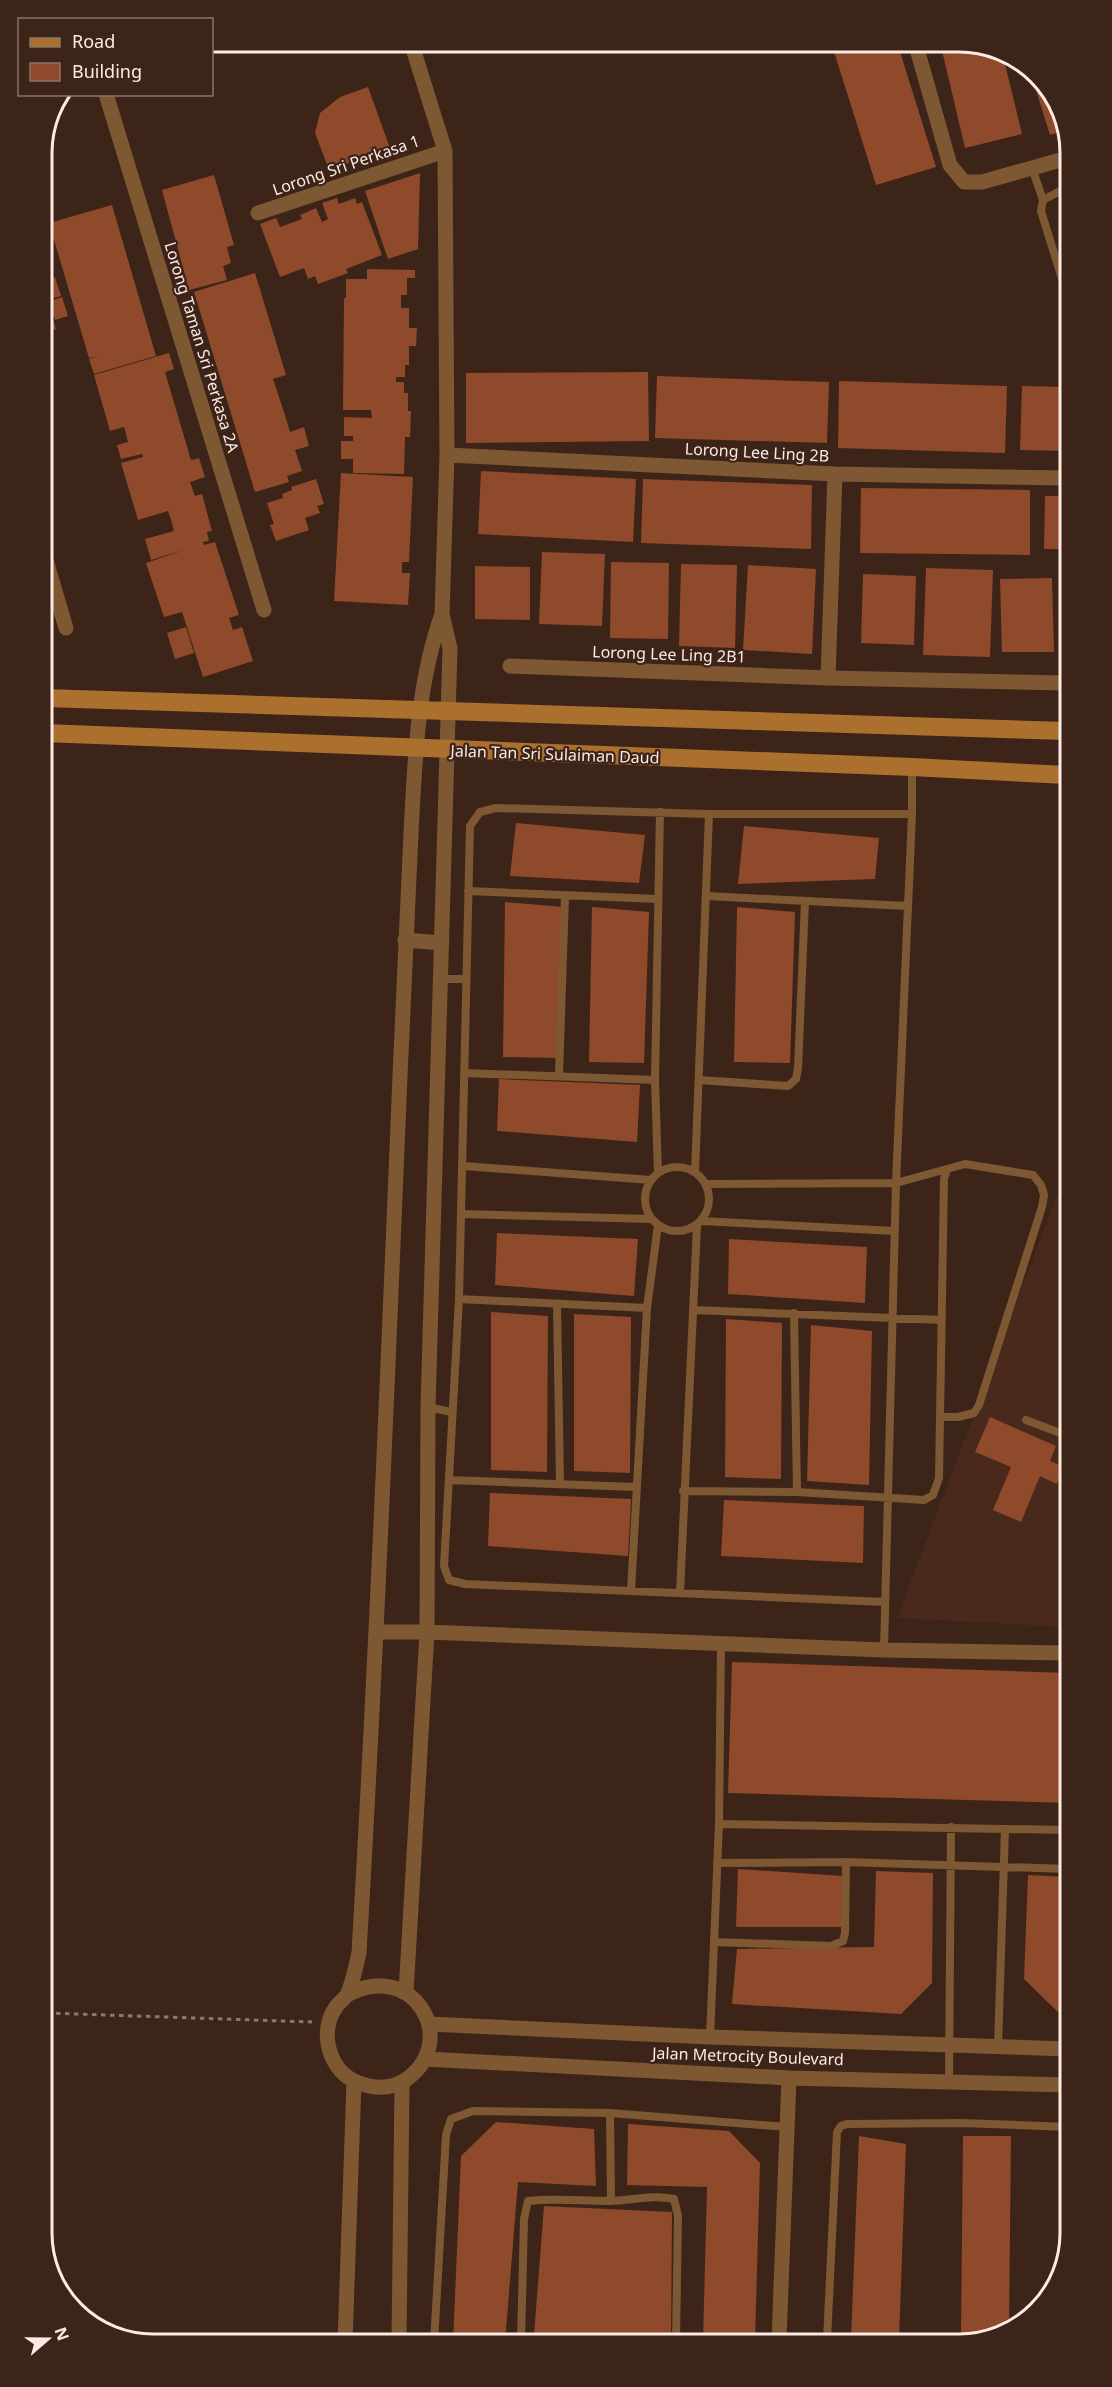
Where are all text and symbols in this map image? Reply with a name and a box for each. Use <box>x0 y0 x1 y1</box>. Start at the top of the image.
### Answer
legend <box>18 18 213 96</box>
text: Road <box>72 29 115 53</box>
text: Building <box>72 59 142 83</box>
street label: Lorong Sri Perkasa 1 <box>269 129 423 201</box>
street label: Lorong Taman Sri Perkasa 2A <box>159 239 245 456</box>
street label: Lorong Lee Ling 2B <box>684 437 830 467</box>
street label: Lorong Lee Ling 2B1 <box>592 640 746 668</box>
street label: Jalan Tan Sri Sulaiman Daud <box>448 739 660 769</box>
street label: Jalan Metrocity Boulevard <box>650 2042 844 2070</box>
north arrow <box>18 2309 78 2369</box>
text: N <box>50 2324 75 2344</box>

